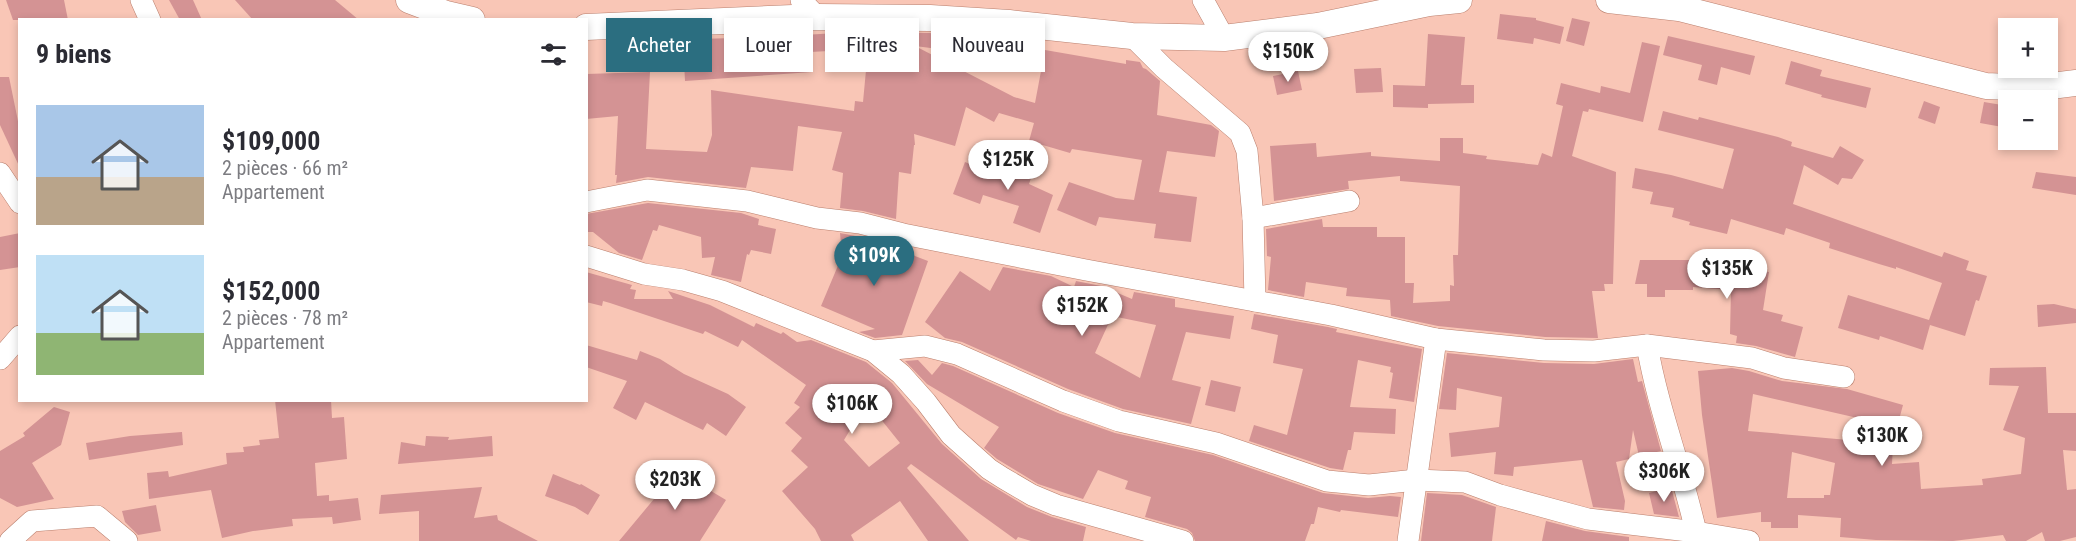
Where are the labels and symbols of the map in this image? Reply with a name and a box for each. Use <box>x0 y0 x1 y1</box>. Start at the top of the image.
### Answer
pin: $150K <box>1246 32 1330 83</box>
pin: $125K <box>966 140 1050 191</box>
pin: $109K <box>832 236 916 287</box>
pin: $135K <box>1685 249 1769 300</box>
pin: $152K <box>1040 286 1124 337</box>
pin: $106K <box>810 384 894 435</box>
pin: $130K <box>1840 416 1924 467</box>
pin: $306K <box>1622 452 1706 503</box>
pin: $203K <box>633 460 717 511</box>

